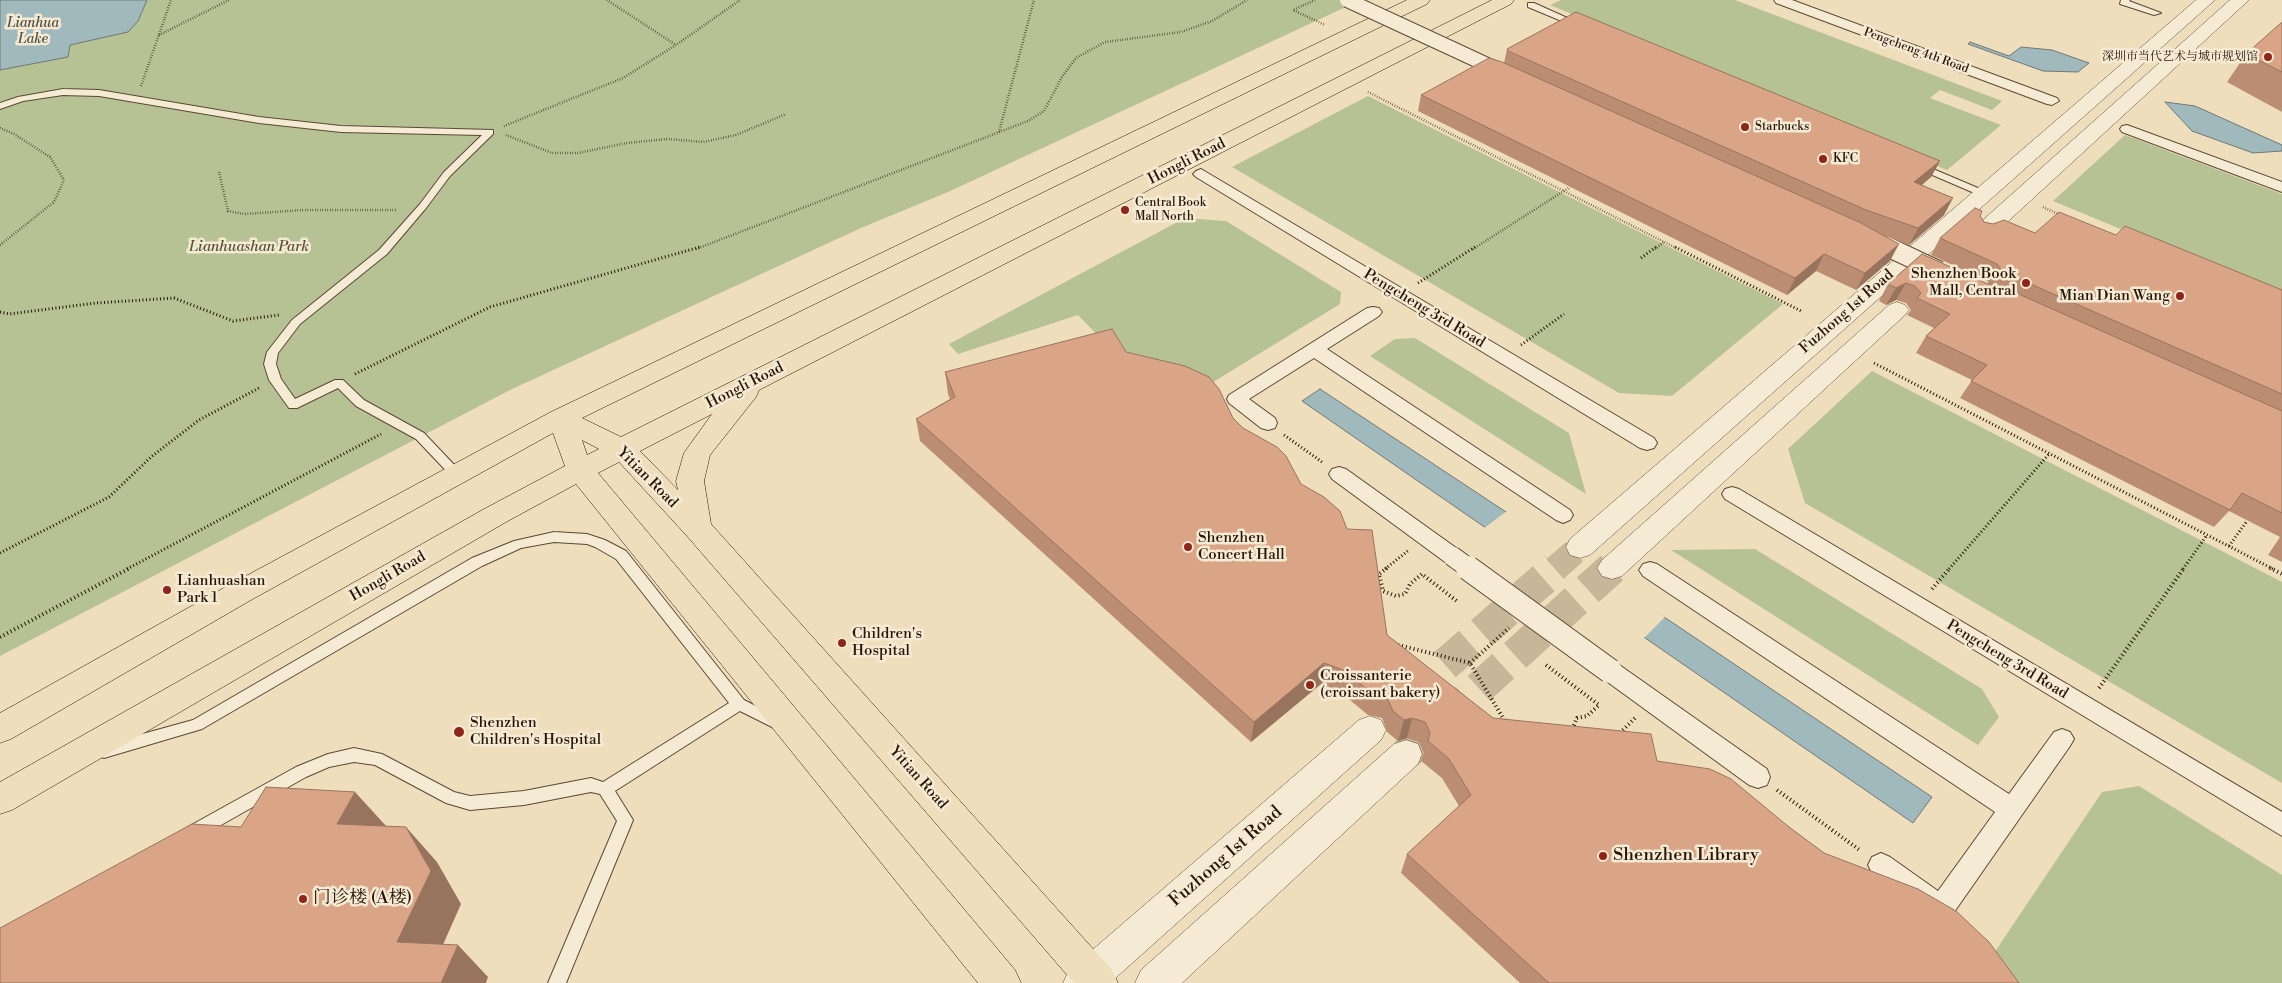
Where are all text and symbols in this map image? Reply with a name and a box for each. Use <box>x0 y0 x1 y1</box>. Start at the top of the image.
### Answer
water label: Lianhua Lake <box>7 16 59 48</box>
street label: Pengcheng 4th Road <box>1861 25 1971 77</box>
place label: 深圳市当代艺术与城市规划馆 <box>2102 50 2258 64</box>
marker: 深圳市当代艺术与城市规划馆 <box>2262 51 2274 63</box>
place label: Starbucks <box>1755 120 1809 134</box>
marker: Starbucks <box>1739 121 1751 133</box>
street label: Hongli Road <box>1145 135 1229 189</box>
place label: KFC <box>1833 152 1858 166</box>
marker: KFC <box>1817 153 1829 165</box>
place label: Central Book Mall North <box>1135 196 1206 224</box>
marker: Central Book Mall North <box>1119 204 1131 216</box>
park label: Lianhuashan Park <box>189 238 309 256</box>
place label: Shenzhen Book Mall, Central <box>1911 265 2016 300</box>
street label: Pengcheng 3rd Road <box>1360 266 1488 352</box>
street label: Fuzhong 1st Road <box>1796 266 1898 358</box>
marker: Shenzhen Book Mall, Central <box>2020 277 2032 289</box>
place label: Mian Dian Wang <box>2059 287 2170 305</box>
marker: Mian Dian Wang <box>2174 290 2186 302</box>
street label: Hongli Road <box>703 359 787 413</box>
street label: Yitian Road <box>613 444 681 512</box>
place label: Shenzhen Concert Hall <box>1198 529 1285 564</box>
marker: Shenzhen Concert Hall <box>1182 541 1194 553</box>
street label: Hongli Road <box>347 548 429 606</box>
place label: Lianhuashan Park 1 <box>177 572 266 607</box>
marker: Lianhuashan Park 1 <box>161 584 173 596</box>
street label: Pengcheng 3rd Road <box>1943 617 2071 703</box>
place label: Children's Hospital <box>852 625 922 660</box>
marker: Children's Hospital <box>836 637 848 649</box>
place label: Croissanterie (croissant bakery) <box>1320 667 1440 702</box>
marker: Croissanterie (croissant bakery) <box>1304 679 1316 691</box>
place label: Shenzhen Children's Hospital <box>470 714 601 749</box>
marker: Shenzhen Children's Hospital <box>452 725 466 739</box>
street label: Yitian Road <box>885 743 951 813</box>
street label: Fuzhong 1st Road <box>1165 802 1287 912</box>
place label: Shenzhen Library <box>1613 845 1759 867</box>
marker: Shenzhen Library <box>1597 850 1609 862</box>
place label: 门诊楼 (A楼) <box>313 888 412 910</box>
marker: 门诊楼 (A楼) <box>297 893 309 905</box>

